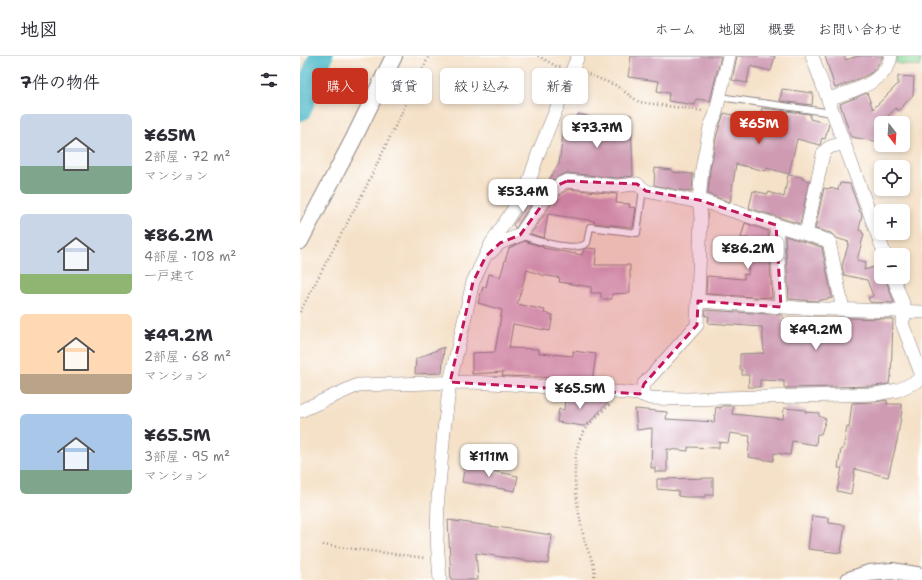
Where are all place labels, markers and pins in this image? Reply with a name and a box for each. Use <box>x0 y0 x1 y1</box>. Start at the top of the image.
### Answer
pin: ¥65M <box>735 111 783 145</box>
pin: ¥73.7M <box>564 115 630 149</box>
pin: ¥53.4M <box>490 179 556 213</box>
pin: ¥86.2M <box>715 236 781 270</box>
pin: ¥49.2M <box>783 317 849 351</box>
pin: ¥65.5M <box>547 376 613 410</box>
pin: ¥111M <box>461 444 517 478</box>

